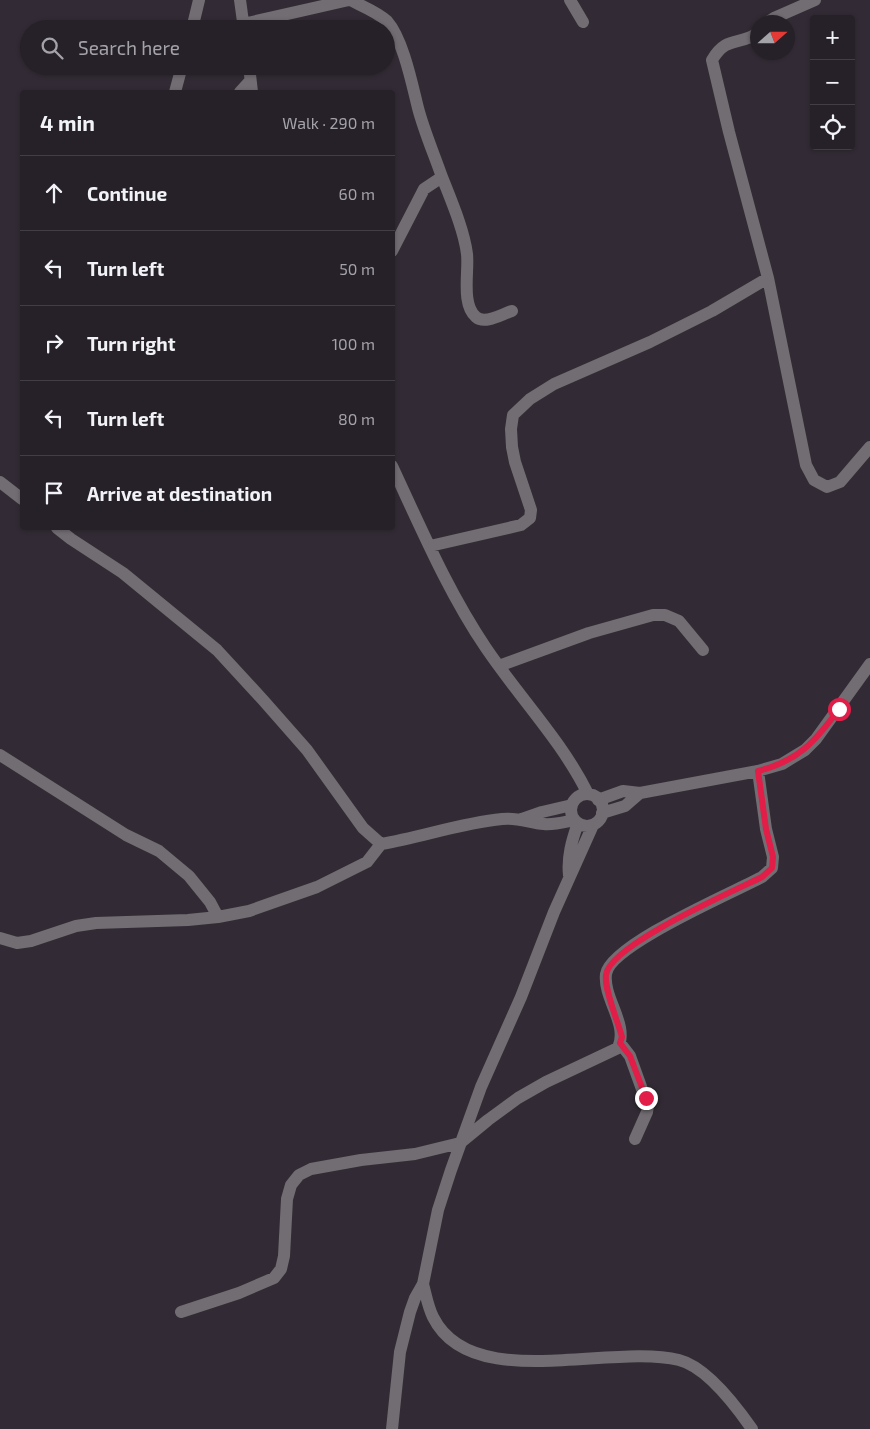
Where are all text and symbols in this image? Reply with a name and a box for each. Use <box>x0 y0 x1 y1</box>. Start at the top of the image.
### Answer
north arrow <box>750 15 795 60</box>
map controls <box>810 15 855 150</box>
button: + <box>810 15 855 60</box>
search box <box>20 20 395 75</box>
icon: search <box>38 34 66 62</box>
text: Search here <box>78 36 180 59</box>
button: − <box>810 60 855 105</box>
button: locate <box>810 105 855 150</box>
text: 4 min <box>40 110 95 135</box>
text: Walk · 290 m <box>282 113 375 132</box>
icon: ahead <box>40 179 68 207</box>
text: Continue <box>87 182 167 205</box>
text: 60 m <box>339 184 375 203</box>
icon: left <box>40 254 68 282</box>
text: Turn left <box>87 257 164 280</box>
text: 50 m <box>339 259 375 278</box>
icon: right <box>40 329 68 357</box>
text: Turn right <box>87 332 175 355</box>
text: 100 m <box>332 334 375 353</box>
icon: left <box>40 404 68 432</box>
text: Turn left <box>87 407 164 430</box>
text: 80 m <box>338 409 375 428</box>
icon: arrive <box>40 479 68 507</box>
text: Arrive at destination <box>87 482 272 505</box>
route start <box>828 698 851 721</box>
route end <box>635 1087 658 1110</box>

